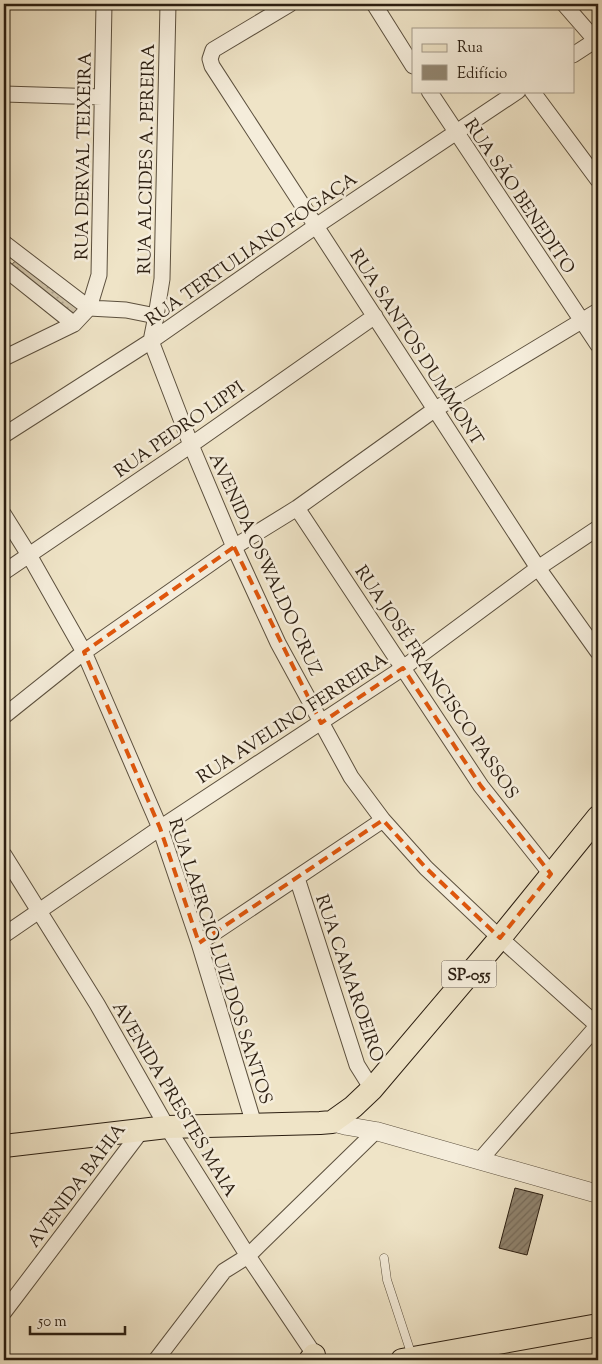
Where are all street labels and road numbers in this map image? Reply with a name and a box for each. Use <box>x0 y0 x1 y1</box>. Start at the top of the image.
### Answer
street label: RUA ALCIDES A. PEREIRA <box>133 43 163 275</box>
street label: RUA DERVAL TEIXEIRA <box>70 51 100 260</box>
street label: RUA SÃO BENEDITO <box>456 114 580 280</box>
street label: RUA TERTULIANO FOGAÇA <box>141 167 364 334</box>
street label: RUA SANTOS DUMMONT <box>342 245 489 452</box>
street label: RUA PEDRO LIPPI <box>110 376 251 485</box>
street label: AVENIDA OSWALDO CRUZ <box>201 449 327 680</box>
street label: RUA JOSÉ FRANCISCO PASSOS <box>347 561 524 805</box>
street label: RUA AVELINO FERREIRA <box>193 648 394 791</box>
street label: RUA LAERCIO LUIZ DOS SANTOS <box>160 815 278 1108</box>
street label: RUA CAMAROEIRO <box>307 891 389 1066</box>
road number: SP-055 <box>442 961 496 988</box>
street label: AVENIDA PRESTES MAIA <box>104 997 242 1203</box>
street label: AVENIDA BAHIA <box>22 1118 133 1254</box>

